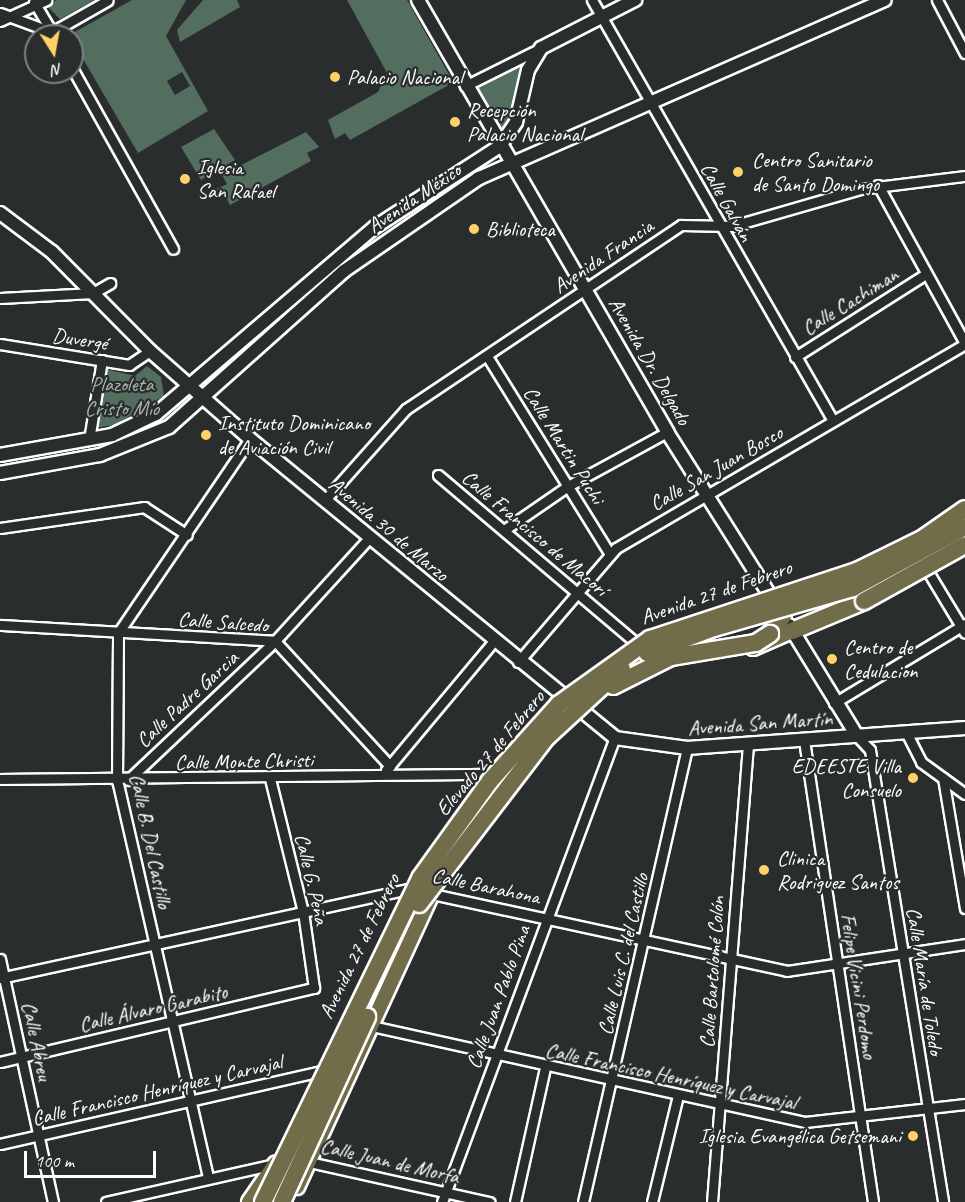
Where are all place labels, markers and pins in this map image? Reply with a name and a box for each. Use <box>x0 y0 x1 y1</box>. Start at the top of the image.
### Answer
place label: Palacio Nacional <box>347 64 464 90</box>
marker: Palacio Nacional <box>328 70 342 84</box>
place label: Recepción Palacio Nacional <box>467 97 584 147</box>
marker: Recepción Palacio Nacional <box>448 115 462 129</box>
place label: Centro Sanitario de Santo Domingo <box>752 147 880 197</box>
place label: Iglesia San Rafael <box>197 154 276 204</box>
marker: Centro Sanitario de Santo Domingo <box>729 163 747 181</box>
marker: Iglesia San Rafael <box>178 172 192 186</box>
place label: Biblioteca <box>486 216 555 242</box>
marker: Biblioteca <box>467 222 481 236</box>
place label: Instituto Dominicano de Aviación Civil <box>218 410 371 460</box>
marker: Instituto Dominicano de Aviación Civil <box>199 428 213 442</box>
place label: Centro de Cedulacion <box>844 634 918 684</box>
marker: Centro de Cedulacion <box>825 652 839 666</box>
place label: EDEESTE Villa Consuelo <box>792 753 901 803</box>
marker: EDEESTE Villa Consuelo <box>906 771 920 785</box>
place label: Clinica Rodriguez Santos <box>777 845 899 895</box>
marker: Clinica Rodriguez Santos <box>755 861 773 879</box>
place label: Iglesia Evangélica Getsemani <box>700 1123 901 1149</box>
marker: Iglesia Evangélica Getsemani <box>906 1129 920 1143</box>

